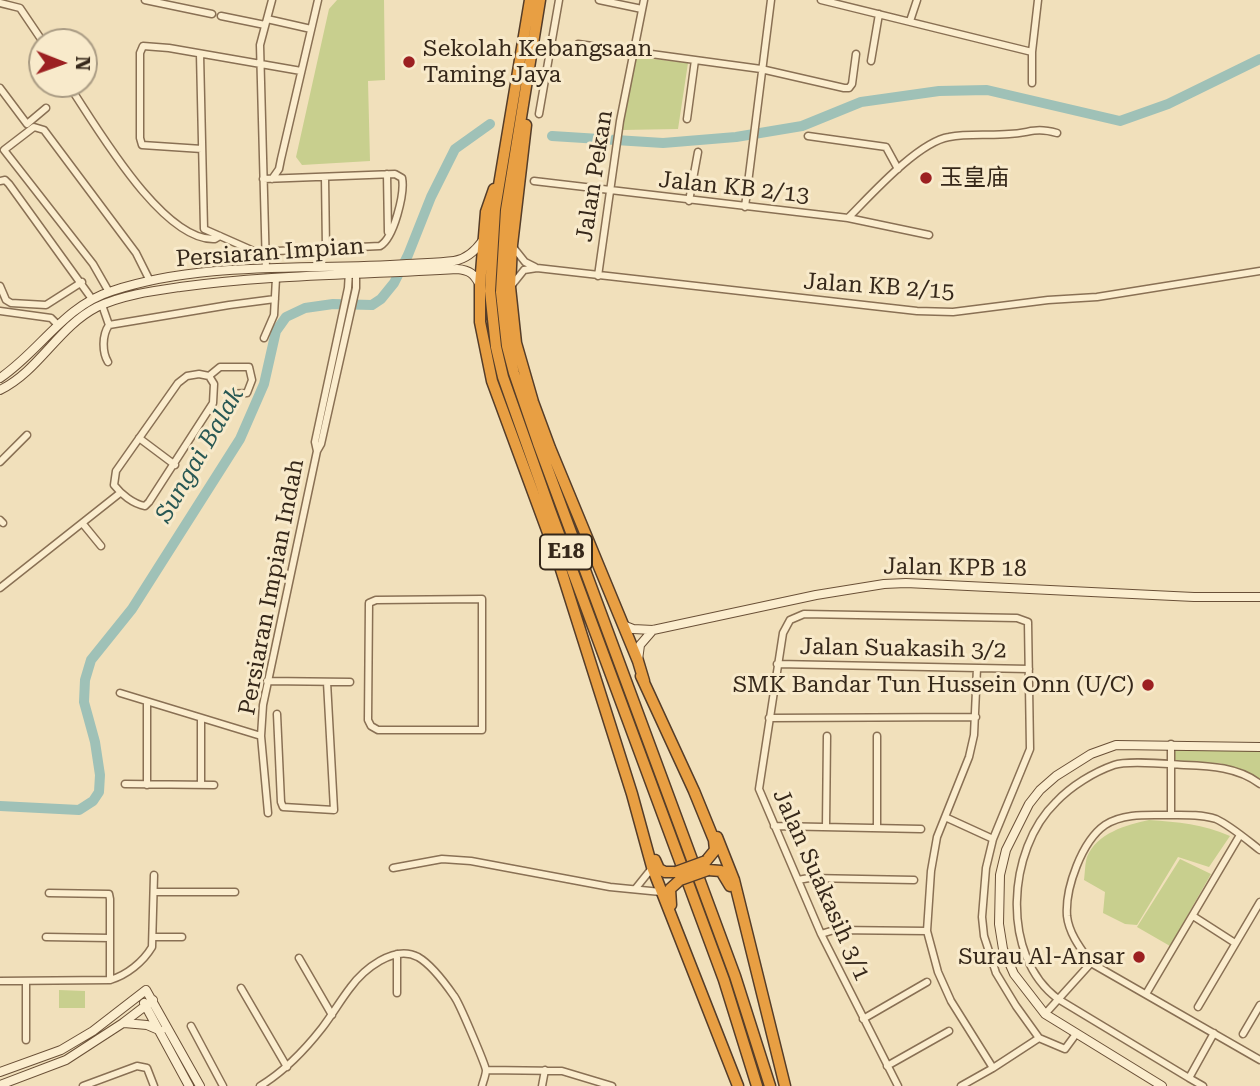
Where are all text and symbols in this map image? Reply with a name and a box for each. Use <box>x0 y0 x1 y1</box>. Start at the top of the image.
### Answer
north arrow <box>28 28 98 98</box>
place label: Sekolah Kebangsaan Taming Jaya <box>423 35 652 89</box>
marker: Sekolah Kebangsaan Taming Jaya <box>401 54 417 70</box>
text: N <box>71 56 94 71</box>
street label: Jalan Pekan <box>571 108 619 244</box>
place label: 玉皇庙 <box>940 164 1009 192</box>
street label: Jalan KB 2/13 <box>657 166 811 210</box>
marker: 玉皇庙 <box>918 170 934 186</box>
street label: Persiaran Impian <box>175 233 365 273</box>
street label: Jalan KB 2/15 <box>803 268 955 306</box>
water label: Sungai Balak <box>150 382 250 528</box>
street label: Persiaran Impian Indah <box>234 457 310 717</box>
road number: E18 <box>540 534 592 570</box>
street label: Jalan KPB 18 <box>883 553 1027 583</box>
street label: Jalan Suakasih 3/2 <box>799 633 1007 665</box>
place label: SMK Bandar Tun Hussein Onn (U/C) <box>733 671 1134 699</box>
marker: SMK Bandar Tun Hussein Onn (U/C) <box>1140 677 1156 693</box>
street label: Jalan Suakasih 3/1 <box>766 785 876 985</box>
place label: Surau Al-Ansar <box>958 943 1125 971</box>
marker: Surau Al-Ansar <box>1131 949 1147 965</box>

